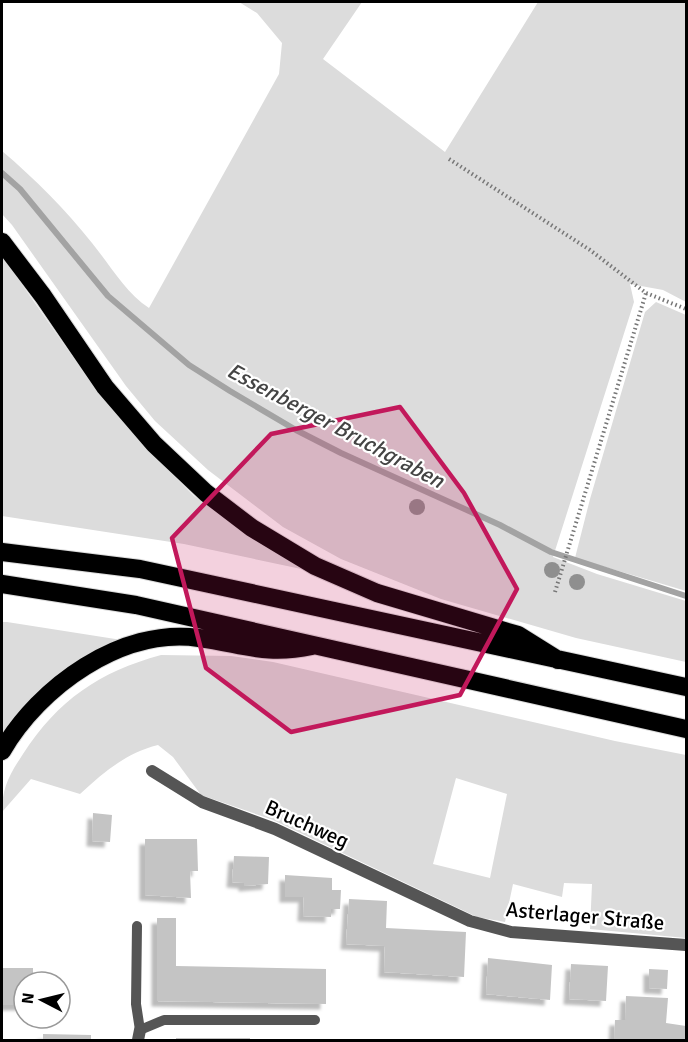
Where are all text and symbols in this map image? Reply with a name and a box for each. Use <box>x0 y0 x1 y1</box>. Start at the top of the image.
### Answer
water label: Essenberger Bruchgraben <box>223 357 450 495</box>
street label: Bruchweg <box>261 794 353 854</box>
street label: Asterlager Straße <box>505 896 665 936</box>
north arrow <box>12 970 72 1030</box>
text: N <box>18 992 39 1005</box>

